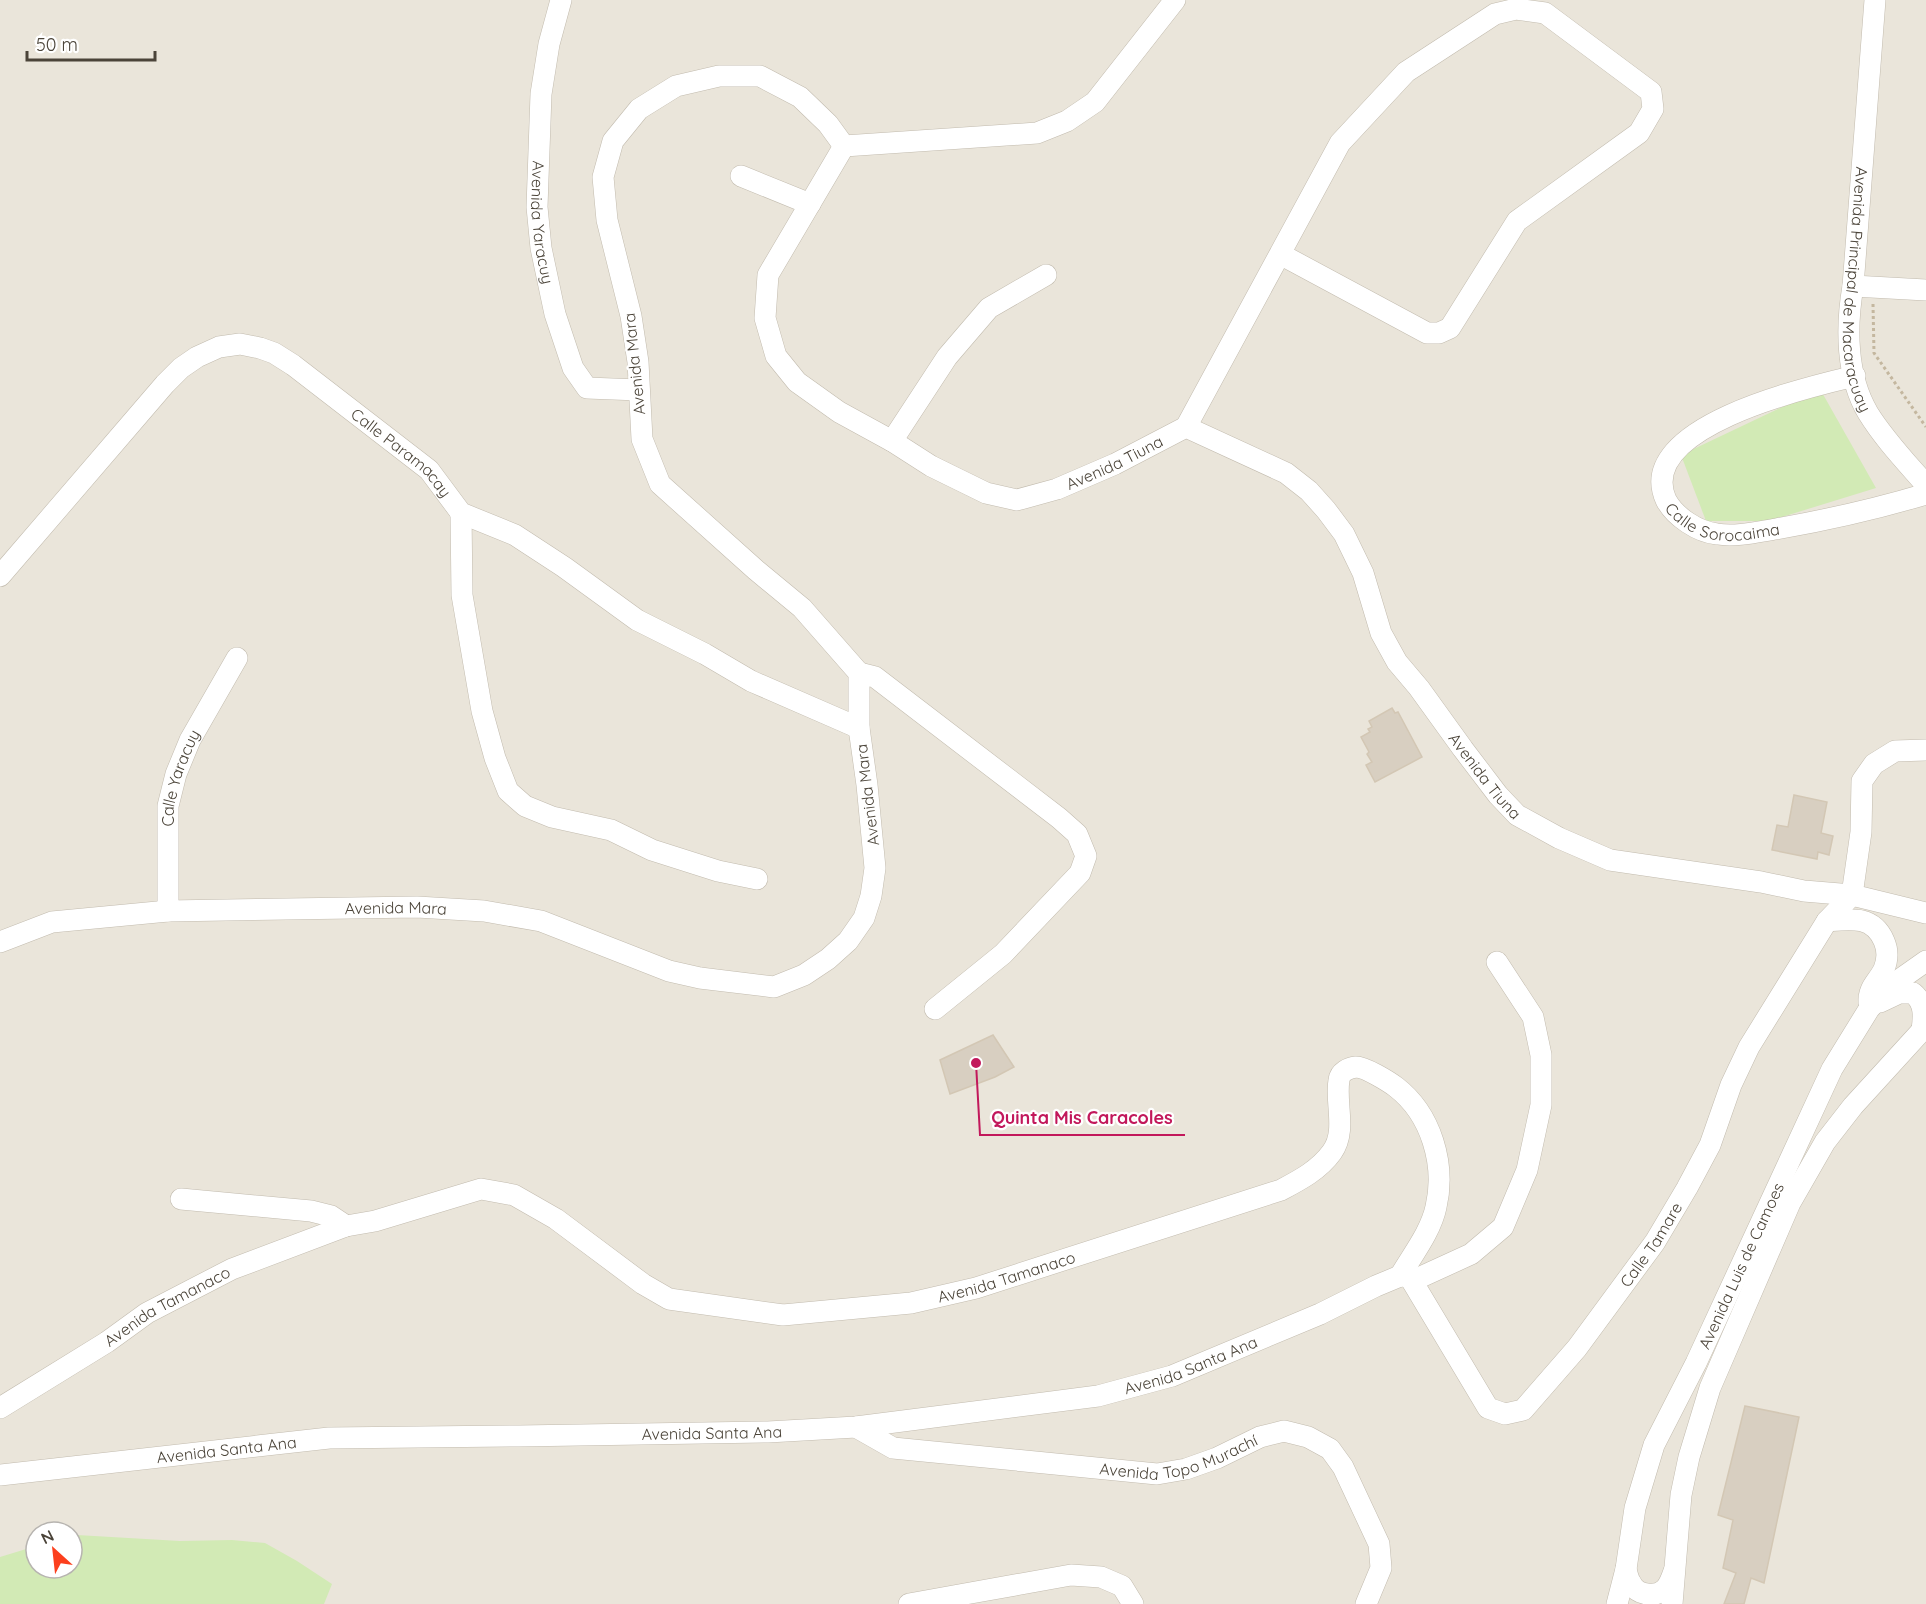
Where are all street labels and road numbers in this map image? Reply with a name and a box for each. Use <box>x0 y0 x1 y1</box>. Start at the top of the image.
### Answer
street label: Avenida Yaracuy <box>527 160 558 286</box>
street label: Avenida Principal de Macaracuay <box>1839 166 1876 415</box>
street label: Avenida Mara <box>619 312 649 416</box>
street label: Calle Paramacay <box>347 404 456 501</box>
street label: Avenida Tiuna <box>1063 431 1166 494</box>
street label: Calle Sorocaima <box>1661 498 1781 545</box>
street label: Calle Yaracuy <box>158 726 204 827</box>
street label: Avenida Tiuna <box>1445 729 1526 823</box>
street label: Avenida Mara <box>851 743 883 847</box>
street label: Avenida Mara <box>344 897 447 919</box>
street label: Avenida Luis de Camoes <box>1694 1179 1788 1352</box>
street label: Calle Tamare <box>1615 1199 1686 1291</box>
street label: Avenida Tamanaco <box>936 1247 1078 1307</box>
street label: Avenida Tamanaco <box>100 1262 234 1351</box>
street label: Avenida Santa Ana <box>1122 1331 1260 1398</box>
street label: Avenida Santa Ana <box>641 1421 783 1444</box>
street label: Avenida Topo Murachí <box>1099 1430 1261 1484</box>
street label: Avenida Santa Ana <box>156 1432 298 1467</box>

